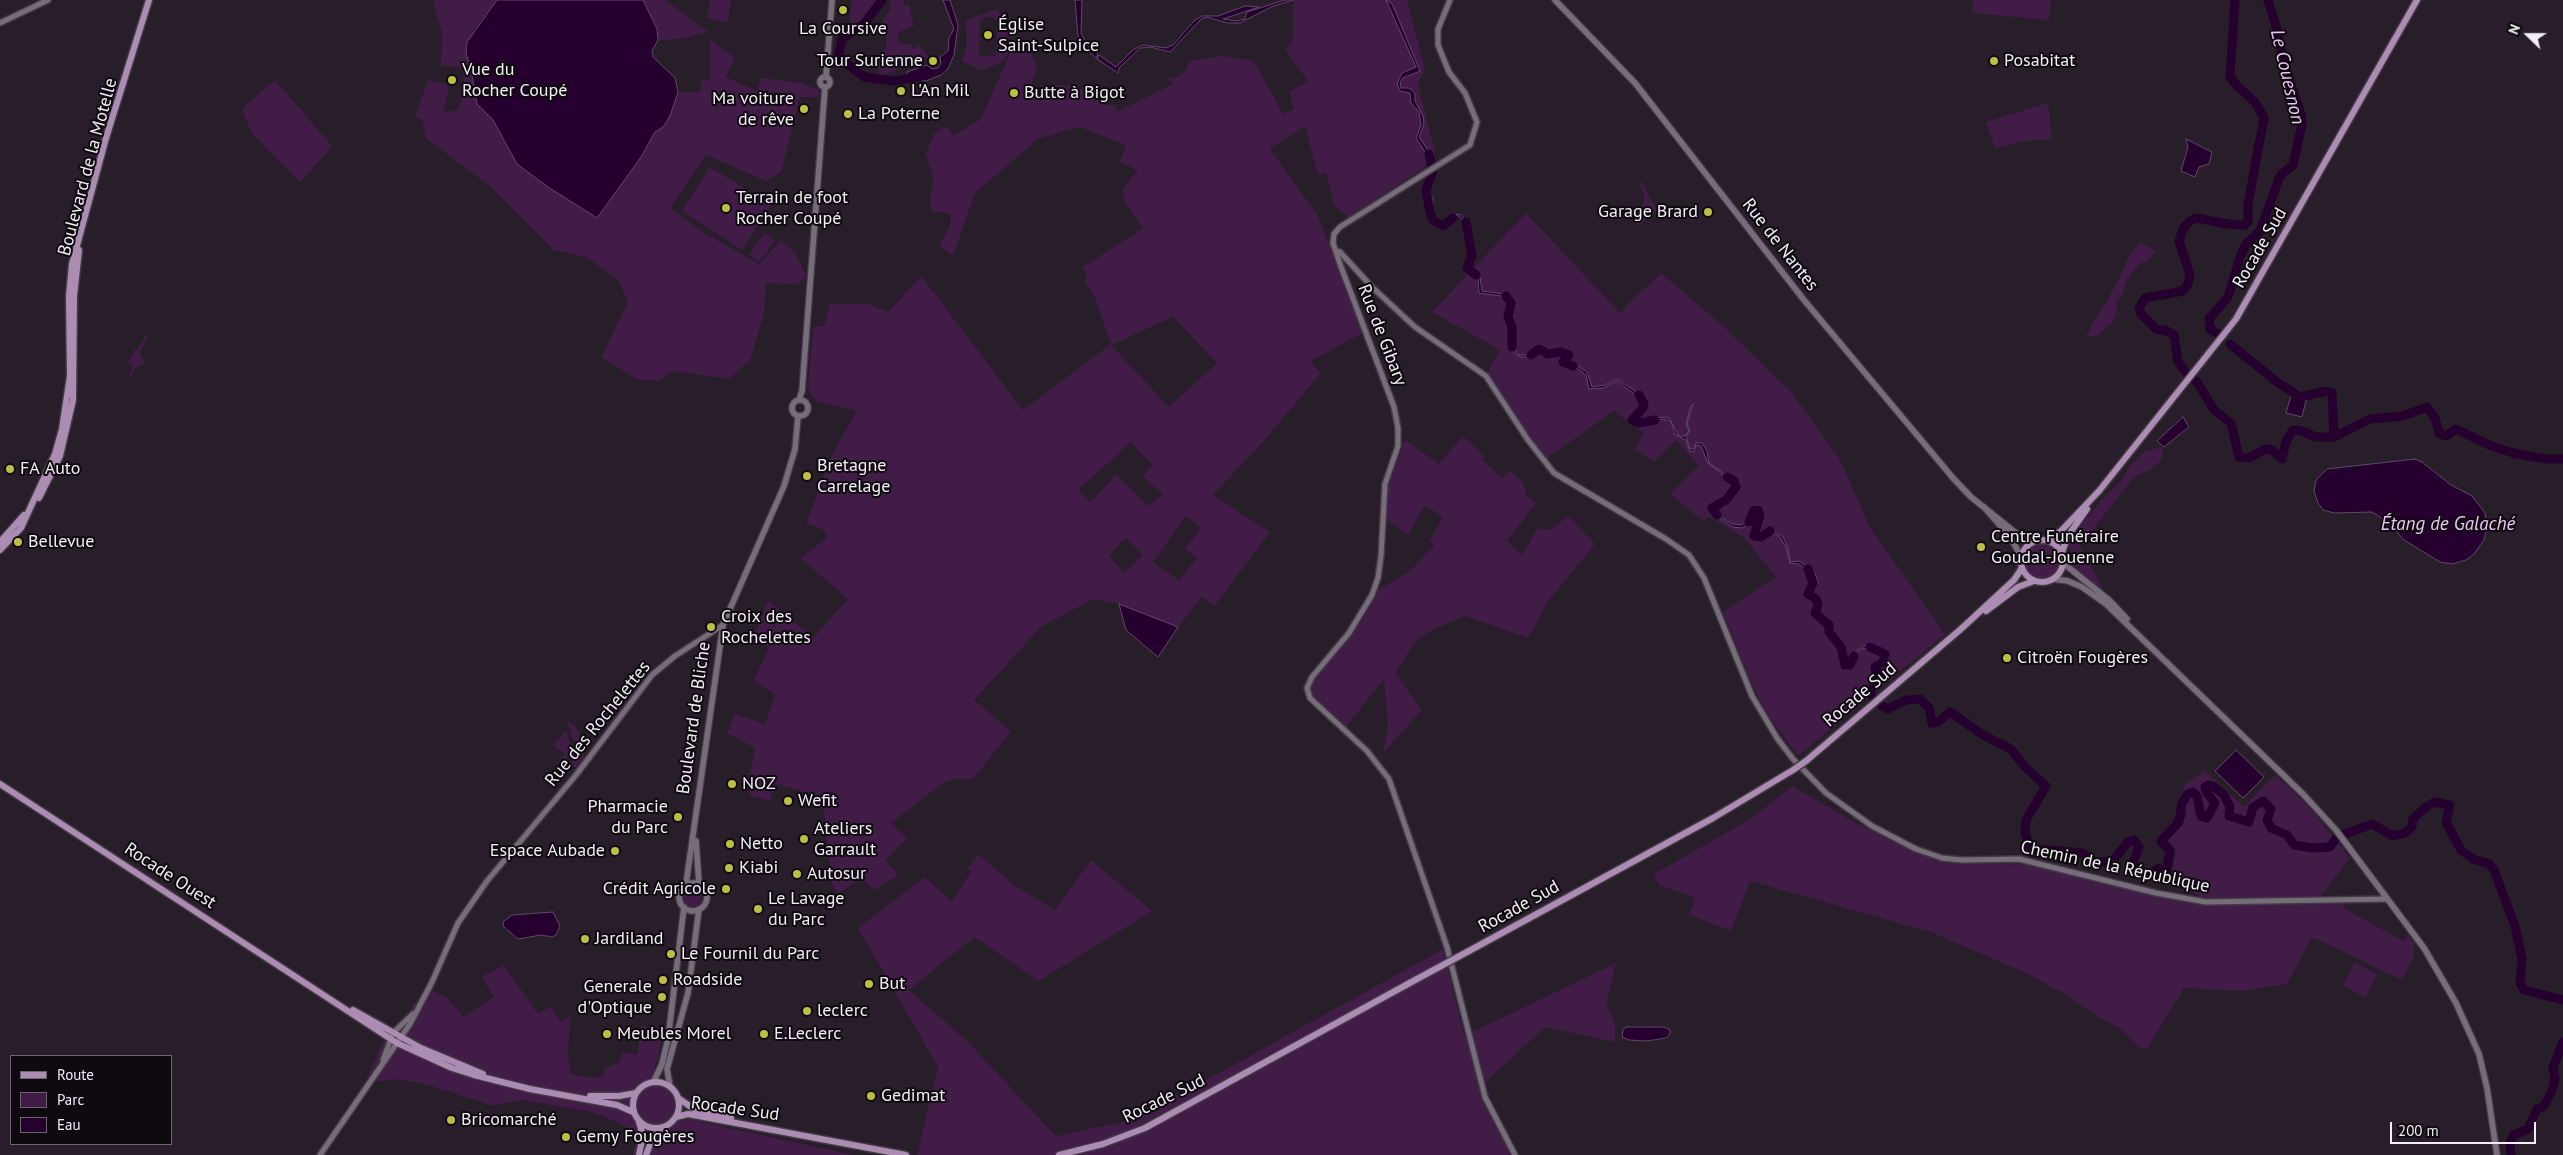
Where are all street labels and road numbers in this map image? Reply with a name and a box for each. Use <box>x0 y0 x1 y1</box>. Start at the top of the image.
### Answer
street label: Boulevard de la Motelle <box>54 76 122 258</box>
street label: Rue de Nantes <box>1737 194 1823 296</box>
street label: Rocade Sud <box>2228 204 2292 292</box>
street label: Rue de Gibary <box>1353 281 1411 389</box>
street label: Boulevard de Bliche <box>673 641 715 795</box>
street label: Rue des Rochelettes <box>541 657 655 791</box>
street label: Rocade Sud <box>1819 658 1901 732</box>
street label: Chemin de la République <box>2018 836 2212 898</box>
street label: Rocade Ouest <box>120 838 220 914</box>
street label: Rocade Sud <box>1475 876 1563 938</box>
street label: Rocade Sud <box>1119 1070 1209 1128</box>
street label: Rocade Sud <box>689 1092 781 1126</box>

